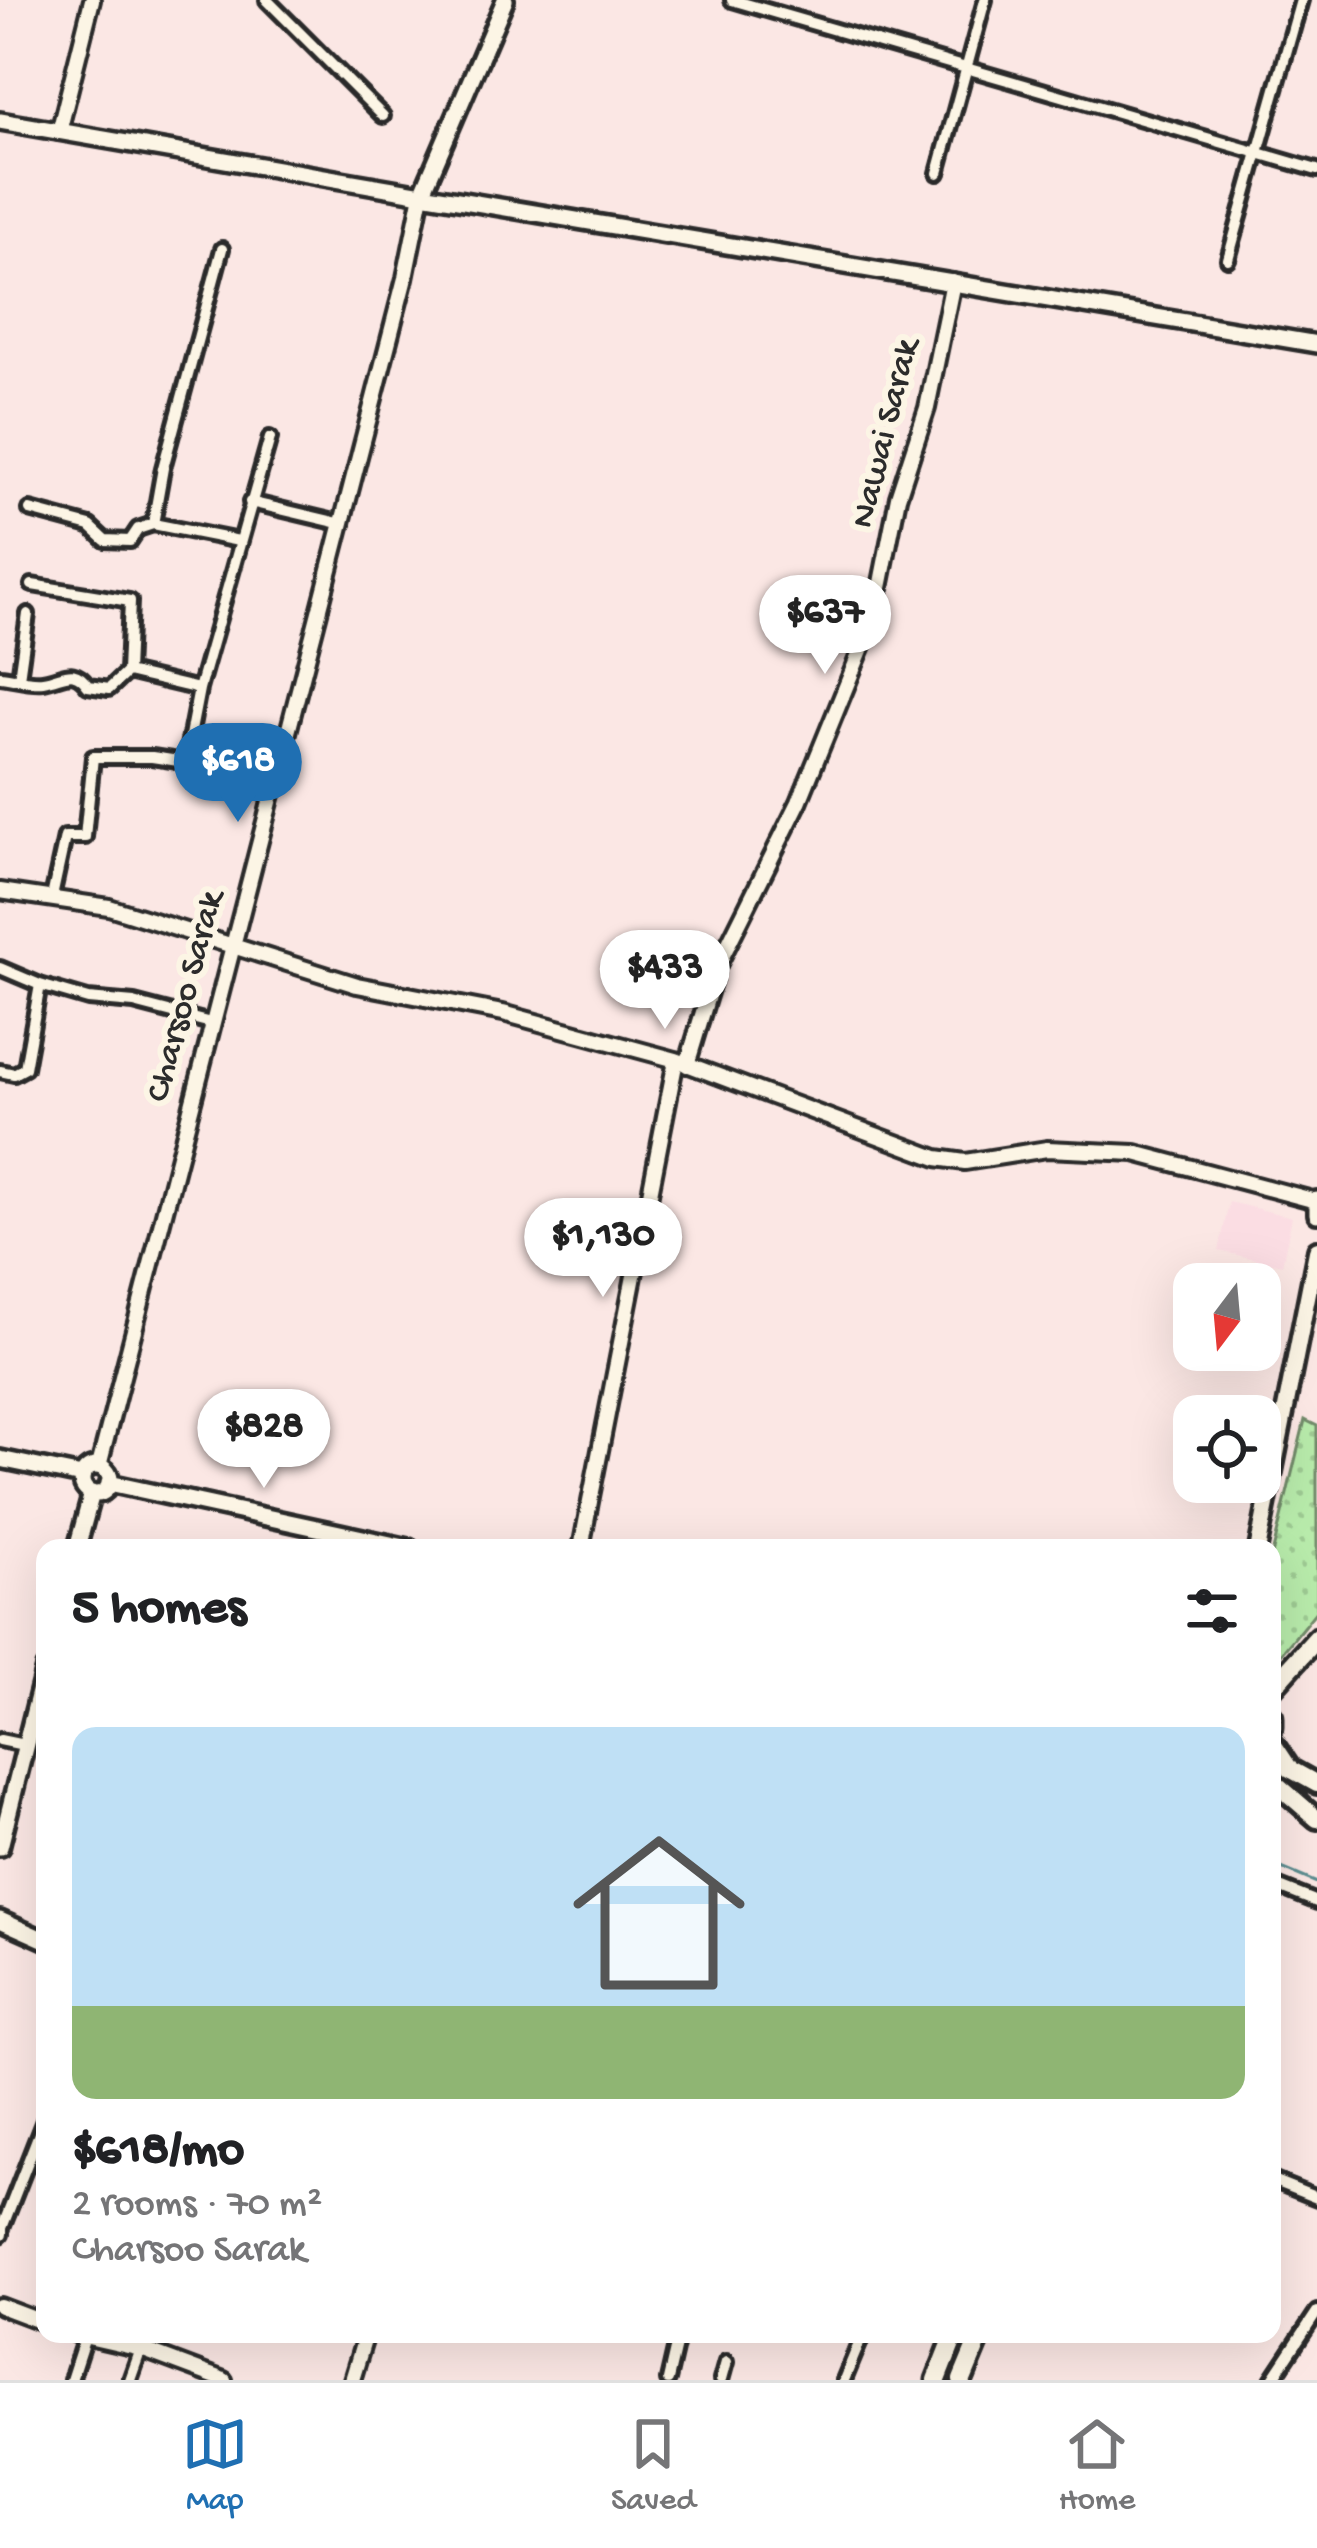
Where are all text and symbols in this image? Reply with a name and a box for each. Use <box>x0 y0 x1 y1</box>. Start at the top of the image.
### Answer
street label: Nawai Sarak <box>843 332 932 533</box>
pin: $637 <box>754 575 896 677</box>
text: $637 <box>786 591 864 637</box>
pin: $618 <box>167 723 309 825</box>
text: $618 <box>201 739 275 785</box>
street label: Charsoo Sarak <box>138 884 237 1107</box>
pin: $433 <box>594 930 736 1032</box>
text: $433 <box>627 946 703 992</box>
pin: $1,130 <box>505 1198 701 1300</box>
text: $1,130 <box>551 1214 655 1260</box>
north arrow <box>1173 1263 1281 1371</box>
map controls <box>1173 1263 1281 1503</box>
pin: $828 <box>193 1389 335 1491</box>
button: locate <box>1173 1395 1281 1503</box>
text: $828 <box>224 1405 304 1451</box>
icon: filters <box>1179 1578 1245 1644</box>
text: 5 homes <box>72 1581 246 1641</box>
icon: home <box>551 1805 767 2021</box>
text: $618/mo <box>72 2123 244 2183</box>
text: 2 rooms · 70 m² <box>72 2183 322 2229</box>
text: Charsoo Sarak <box>72 2229 306 2275</box>
tab: Map <box>182 2411 248 2521</box>
tab: Saved <box>611 2411 696 2521</box>
tab: Home <box>1059 2411 1135 2521</box>

